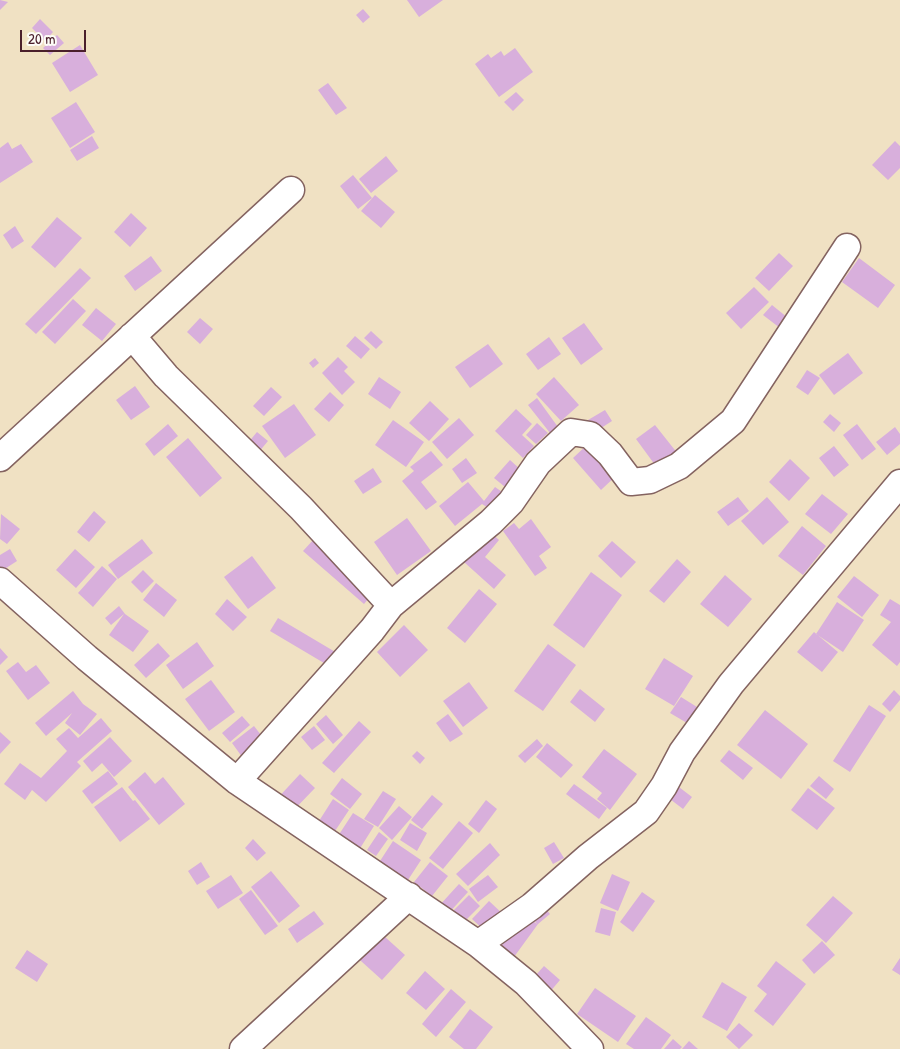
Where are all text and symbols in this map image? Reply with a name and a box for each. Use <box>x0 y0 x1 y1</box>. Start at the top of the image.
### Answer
scale bar <box>22 20 89 52</box>
text: 20 m <box>28 28 55 49</box>

